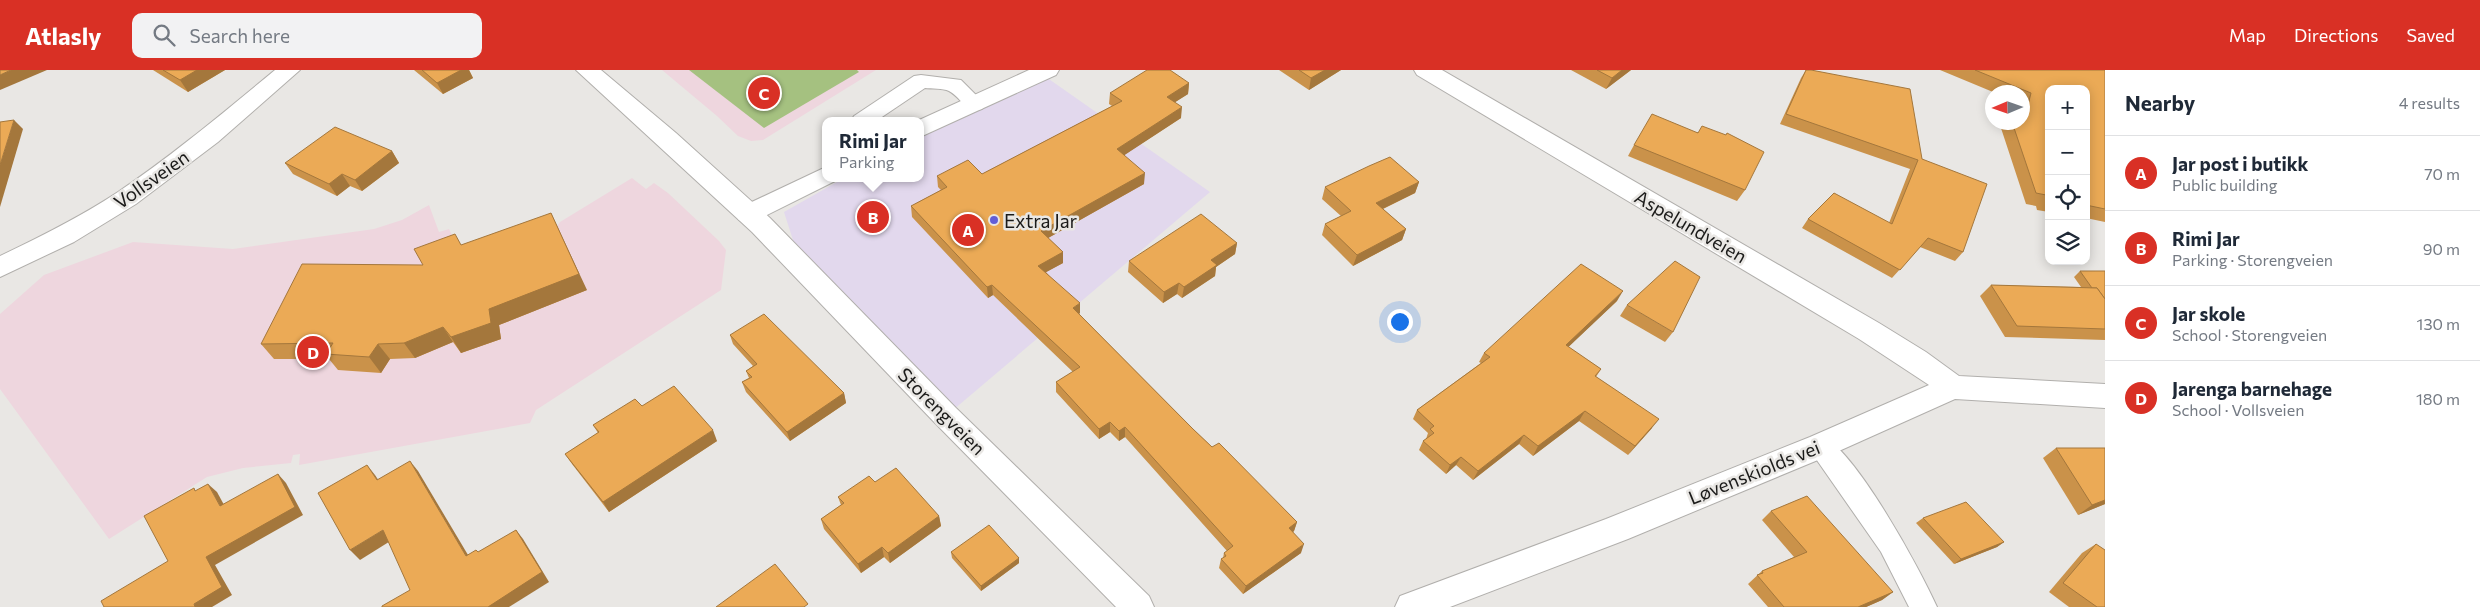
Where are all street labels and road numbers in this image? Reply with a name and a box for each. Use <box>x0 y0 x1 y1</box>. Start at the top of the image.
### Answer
street label: Vollsveien <box>109 145 193 213</box>
street label: Aspelundveien <box>1631 185 1751 267</box>
street label: Storengveien <box>894 363 990 459</box>
street label: Løvenskiolds vei <box>1685 435 1823 509</box>

